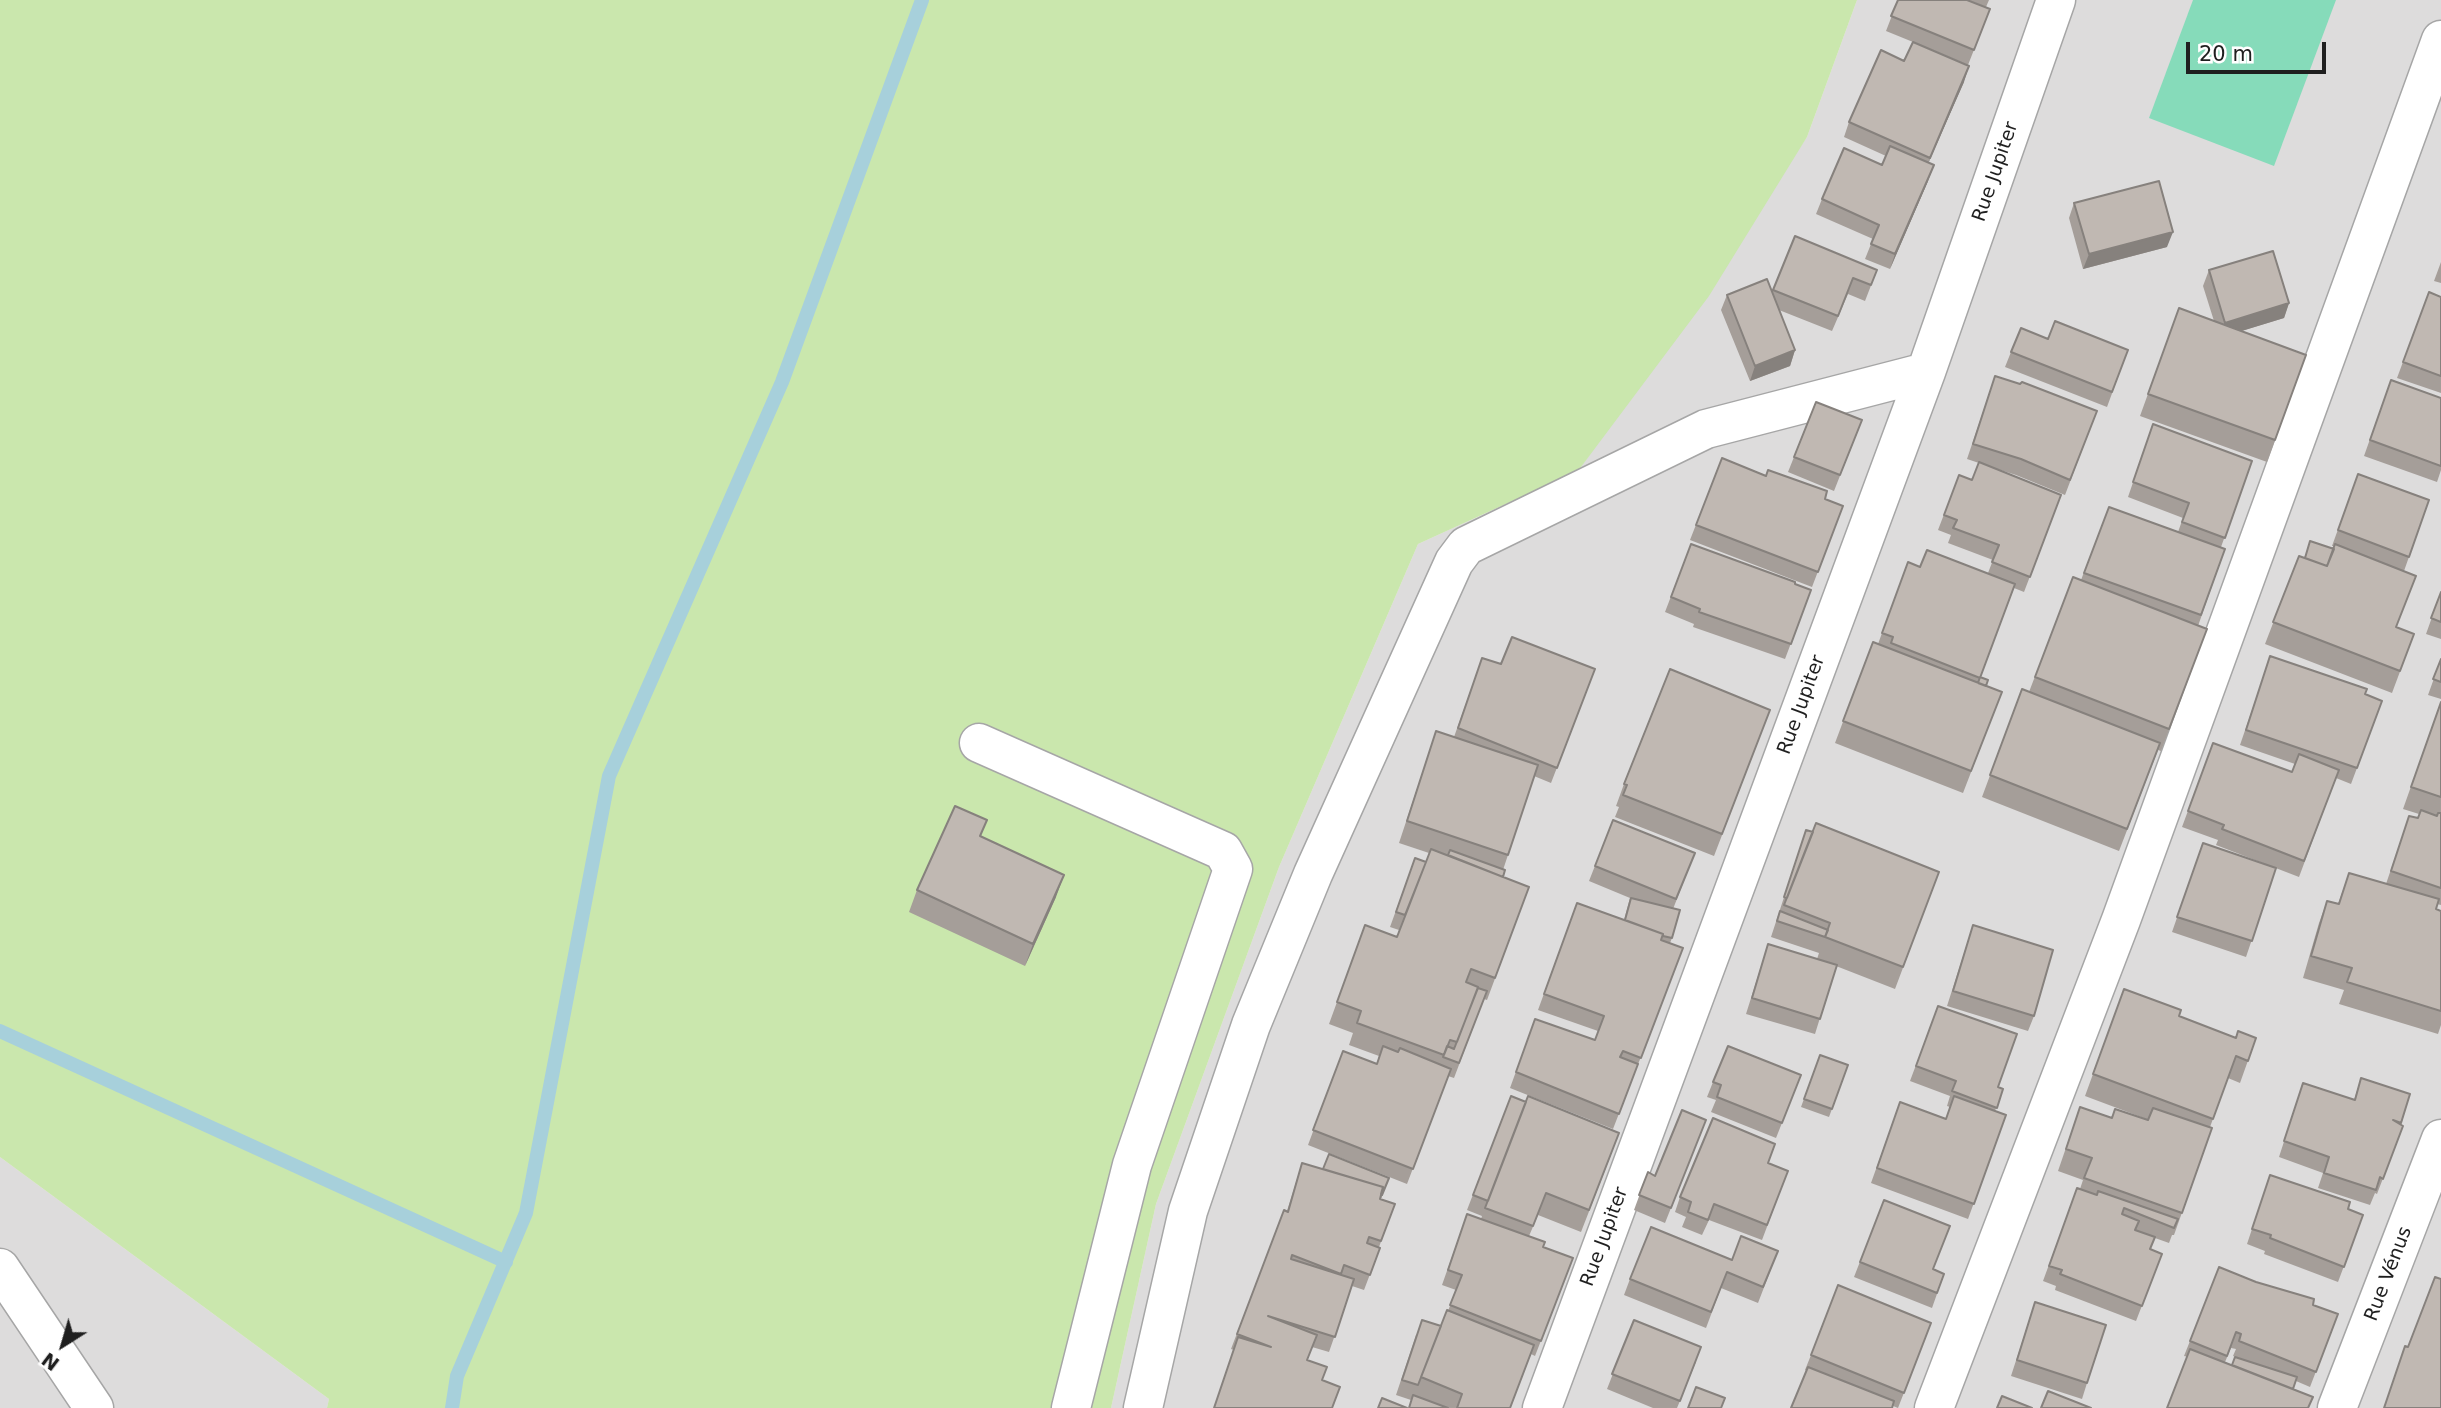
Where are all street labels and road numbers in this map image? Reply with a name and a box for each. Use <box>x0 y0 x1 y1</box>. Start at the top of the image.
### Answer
street label: Rue Jupiter <box>1968 119 2024 225</box>
street label: Rue Jupiter <box>1773 652 1831 758</box>
street label: Rue Jupiter <box>1576 1184 1634 1290</box>
street label: Rue Vénus <box>2361 1224 2417 1324</box>

